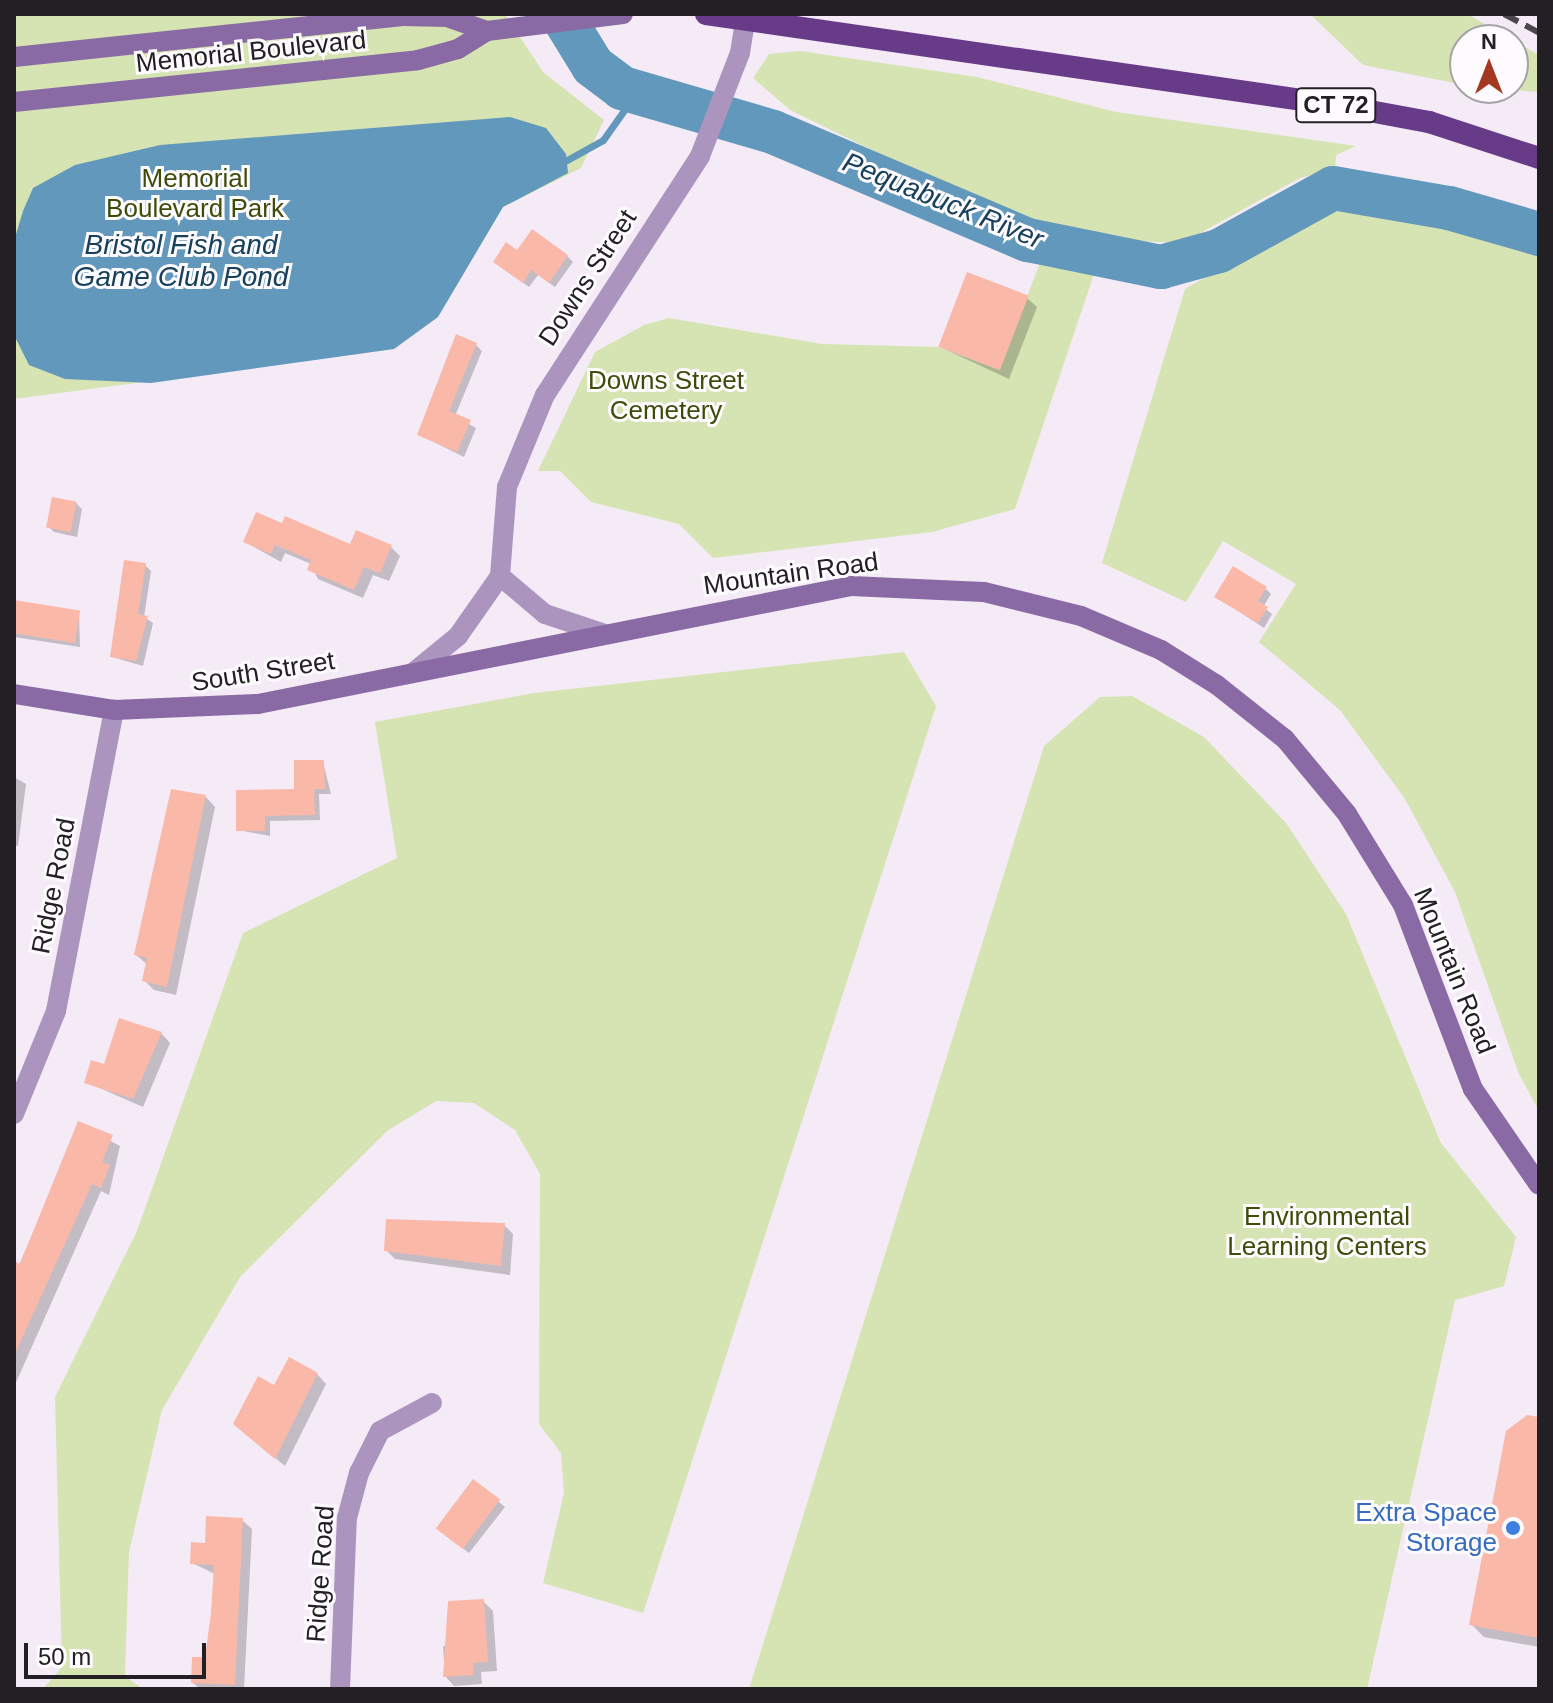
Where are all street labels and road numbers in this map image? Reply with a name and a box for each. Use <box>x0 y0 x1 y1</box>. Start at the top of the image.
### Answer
street label: Memorial Boulevard <box>134 24 368 80</box>
road number: CT 72 <box>1294 85 1378 125</box>
street label: Downs Street <box>532 204 644 352</box>
street label: Mountain Road <box>702 546 880 602</box>
street label: South Street <box>189 645 337 699</box>
street label: Ridge Road <box>26 816 82 956</box>
street label: Mountain Road <box>1407 883 1501 1059</box>
street label: Ridge Road <box>301 1504 341 1644</box>

